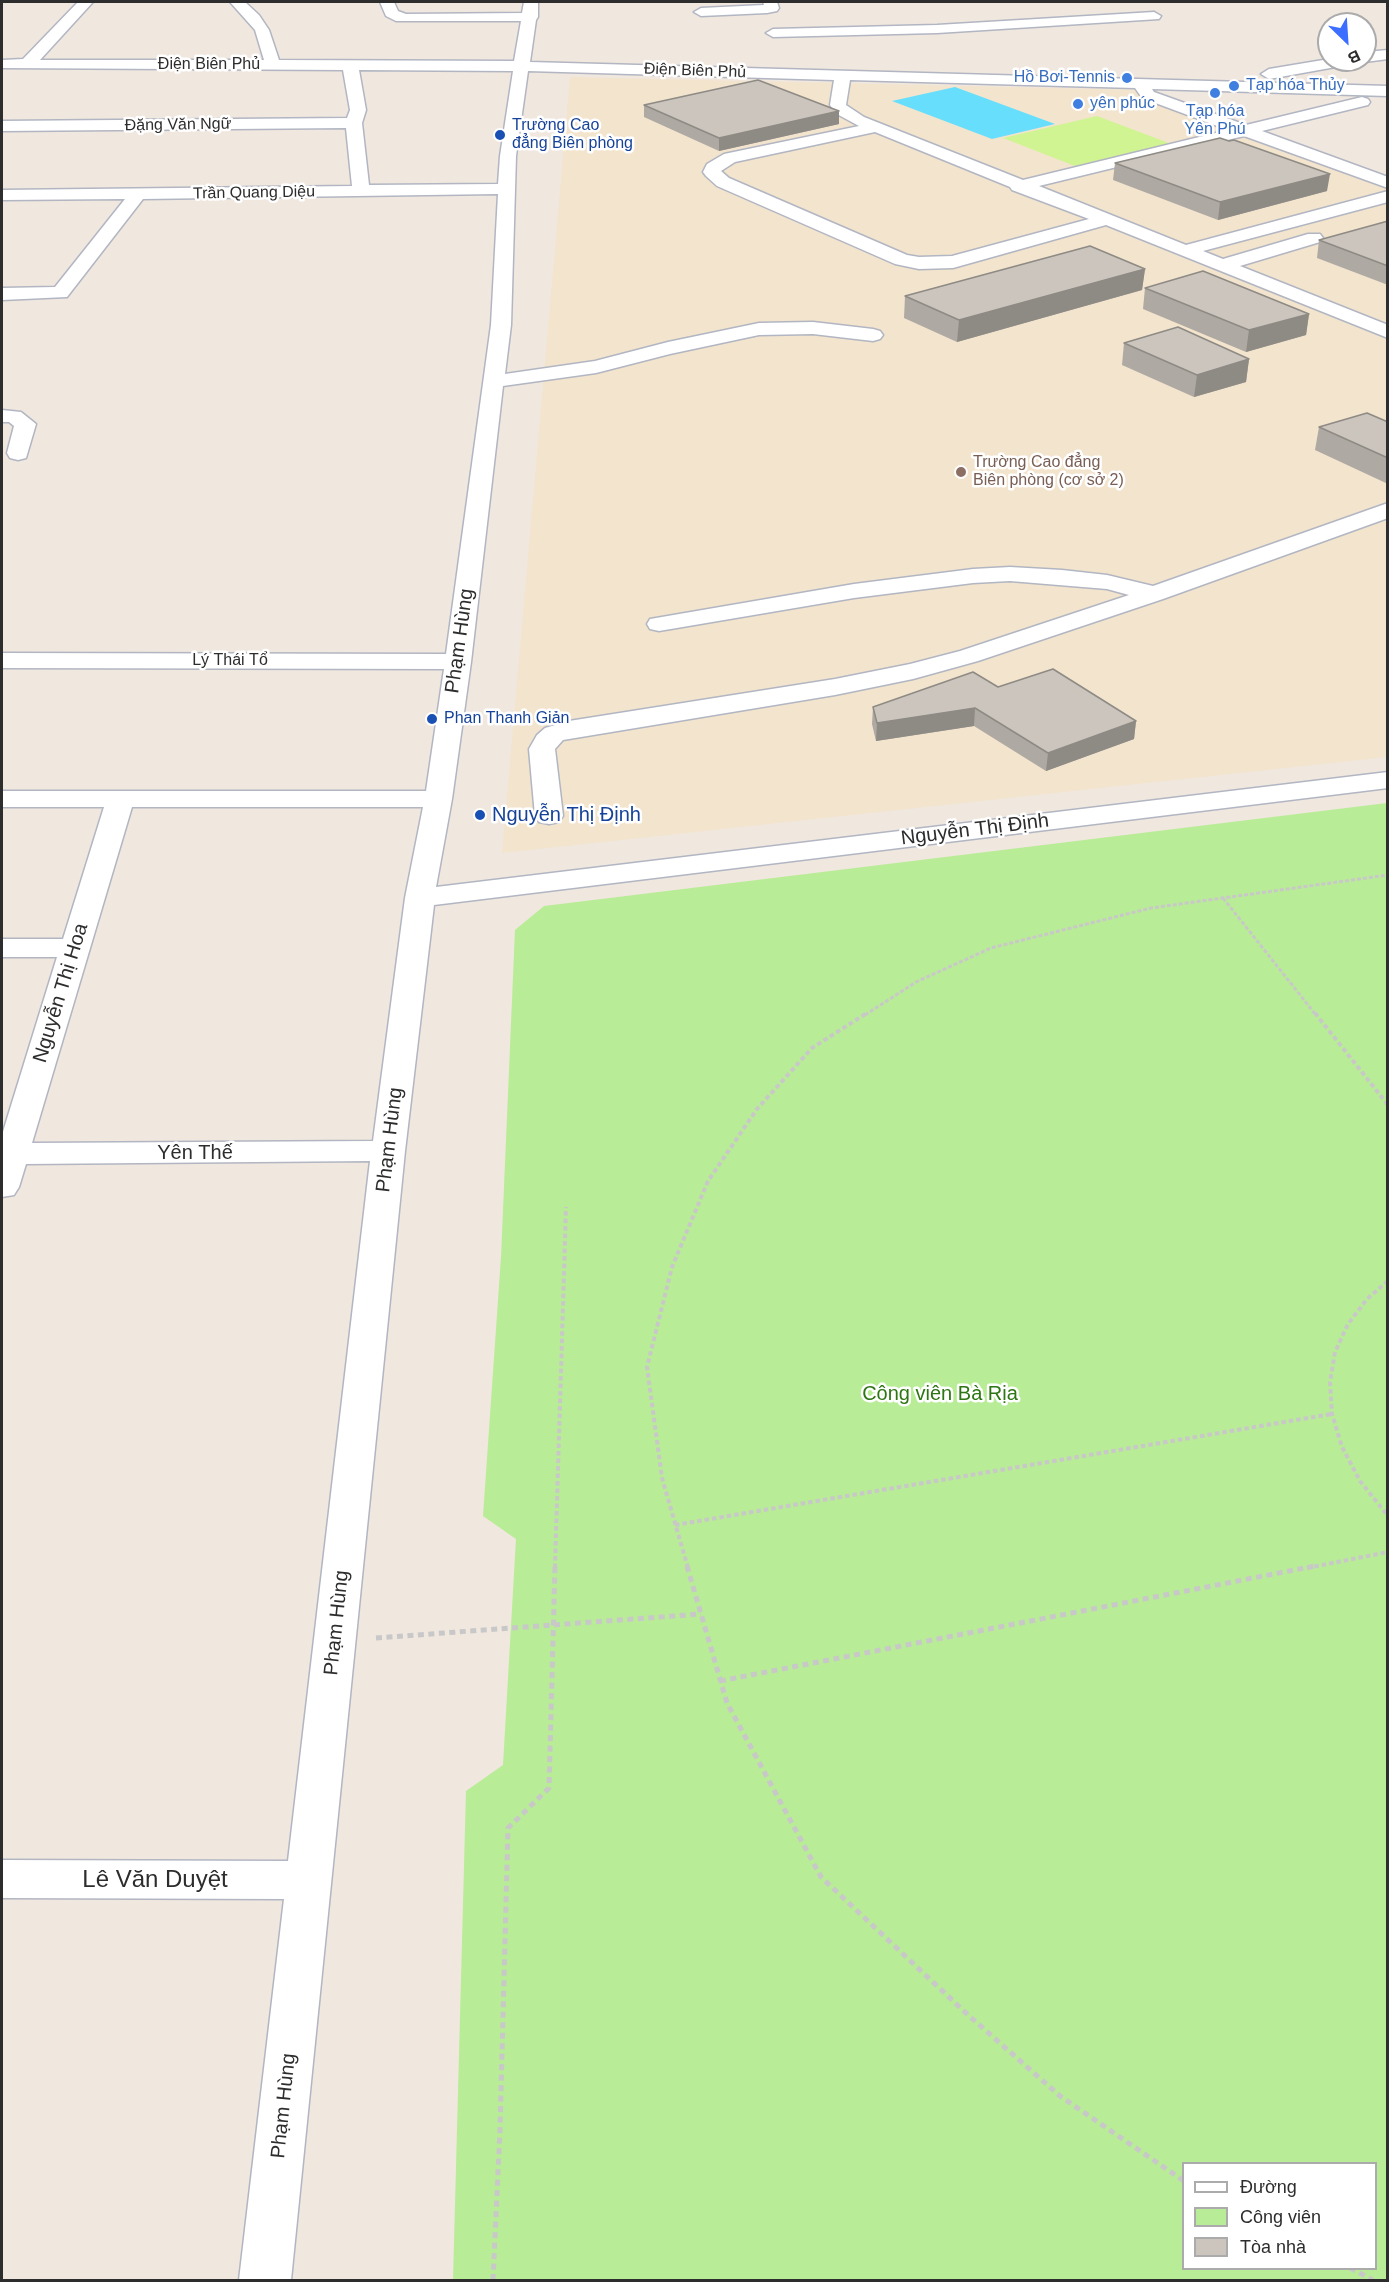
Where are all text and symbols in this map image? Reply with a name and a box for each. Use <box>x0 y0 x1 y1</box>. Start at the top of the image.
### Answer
north arrow <box>1317 12 1377 72</box>
text: B <box>1345 47 1363 67</box>
street label: Điện Biên Phủ <box>158 55 260 75</box>
street label: Điện Biên Phủ <box>644 60 746 82</box>
place label: Hồ Bơi-Tennis <box>1014 68 1115 88</box>
marker: Hồ Bơi-Tennis <box>1120 71 1134 85</box>
place label: Tạp hóa Thủy <box>1246 76 1345 96</box>
marker: Tạp hóa Thủy <box>1227 79 1241 93</box>
marker: Tạp hóa Yên Phú <box>1208 86 1222 100</box>
place label: yên phúc <box>1090 94 1155 114</box>
marker: yên phúc <box>1071 97 1085 111</box>
place label: Tạp hóa Yên Phú <box>1184 102 1246 140</box>
street label: Đặng Văn Ngữ <box>124 114 232 136</box>
place label: Trường Cao đẳng Biên phòng <box>512 116 633 154</box>
marker: Trường Cao đẳng Biên phòng <box>493 128 507 142</box>
street label: Trần Quang Diệu <box>193 182 315 204</box>
place label: Trường Cao đẳng Biên phòng (cơ sở 2) <box>973 453 1124 491</box>
marker: Trường Cao đẳng Biên phòng (cơ sở 2) <box>954 465 968 479</box>
street label: Phạm Hùng <box>441 587 479 695</box>
street label: Lý Thái Tổ <box>192 651 268 671</box>
place label: Phan Thanh Giản <box>444 709 569 729</box>
marker: Phan Thanh Giản <box>425 712 439 726</box>
place label: Nguyễn Thị Định <box>492 803 641 827</box>
marker: Nguyễn Thị Định <box>473 808 487 822</box>
street label: Nguyễn Thị Định <box>900 809 1050 851</box>
street label: Nguyễn Thị Hoa <box>28 920 94 1066</box>
street label: Phạm Hùng <box>372 1086 408 1194</box>
street label: Yên Thế <box>157 1141 233 1165</box>
park label: Công viên Bà Rịa <box>862 1382 1018 1406</box>
street label: Phạm Hùng <box>320 1569 354 1677</box>
street label: Lê Văn Duyệt <box>82 1866 228 1894</box>
street label: Phạm Hùng <box>267 2052 301 2160</box>
legend <box>1182 2162 1377 2270</box>
text: Đường <box>1240 2177 1297 2197</box>
text: Công viên <box>1240 2207 1321 2227</box>
text: Tòa nhà <box>1240 2237 1306 2257</box>

